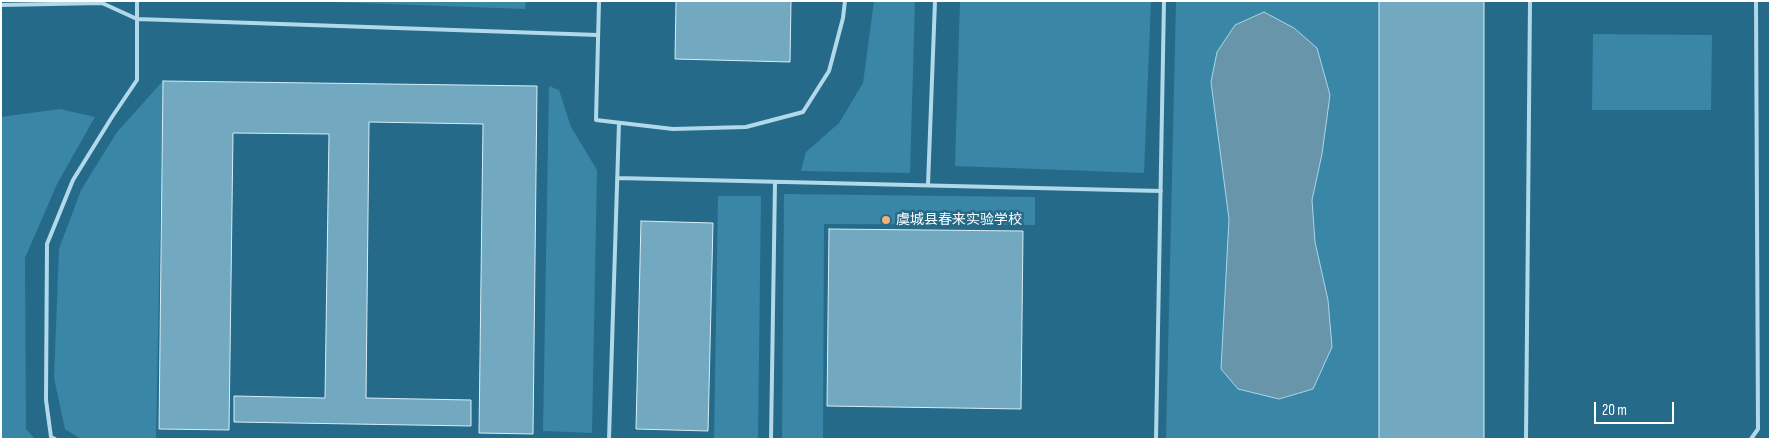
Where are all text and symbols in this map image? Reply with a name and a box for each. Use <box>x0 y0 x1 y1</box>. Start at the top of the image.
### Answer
place label: 虞城县春来实验学校 <box>896 212 1022 228</box>
marker: 虞城县春来实验学校 <box>880 214 892 226</box>
scale bar <box>1596 392 1676 424</box>
text: 20 m <box>1602 401 1627 420</box>

